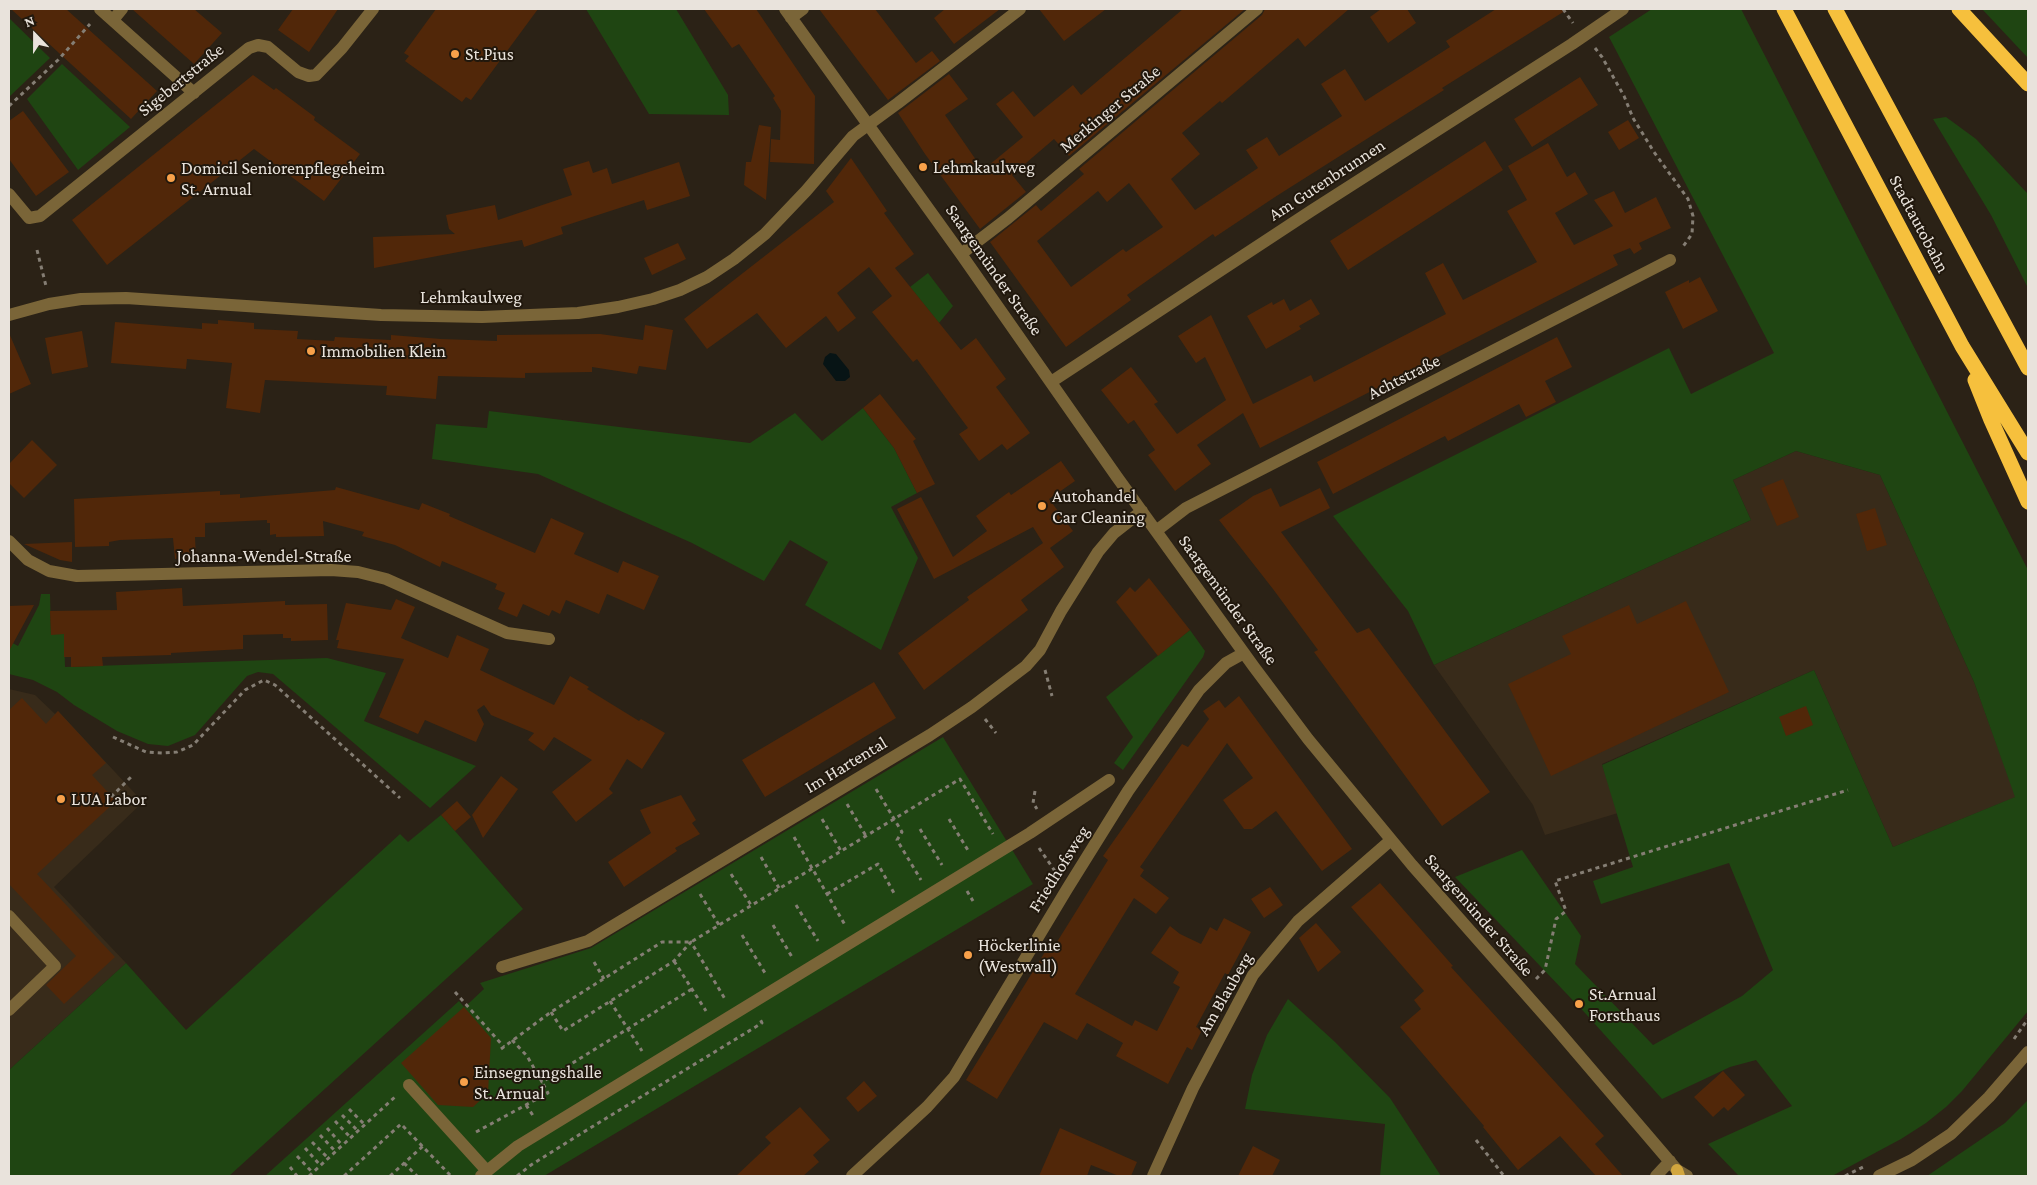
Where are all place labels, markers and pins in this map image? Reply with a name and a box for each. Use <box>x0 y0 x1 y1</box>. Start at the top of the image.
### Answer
place label: St.Pius <box>465 43 514 65</box>
marker: St.Pius <box>449 48 461 60</box>
place label: Lehmkaulweg <box>933 156 1035 178</box>
place label: Domicil Seniorenpflegeheim St. Arnual <box>181 157 385 200</box>
marker: Lehmkaulweg <box>917 161 929 173</box>
marker: Domicil Seniorenpflegeheim St. Arnual <box>165 172 177 184</box>
place label: Immobilien Klein <box>321 340 446 362</box>
marker: Immobilien Klein <box>305 345 317 357</box>
place label: Autohandel Car Cleaning <box>1052 485 1145 528</box>
marker: Autohandel Car Cleaning <box>1036 500 1048 512</box>
place label: LUA Labor <box>71 788 147 810</box>
marker: LUA Labor <box>55 793 67 805</box>
place label: Höckerlinie (Westwall) <box>978 934 1061 976</box>
marker: Höckerlinie (Westwall) <box>962 949 974 961</box>
place label: St.Arnual Forsthaus <box>1589 983 1660 1026</box>
marker: St.Arnual Forsthaus <box>1573 998 1585 1010</box>
place label: Einsegnungshalle St. Arnual <box>474 1061 602 1104</box>
marker: Einsegnungshalle St. Arnual <box>458 1076 470 1088</box>

